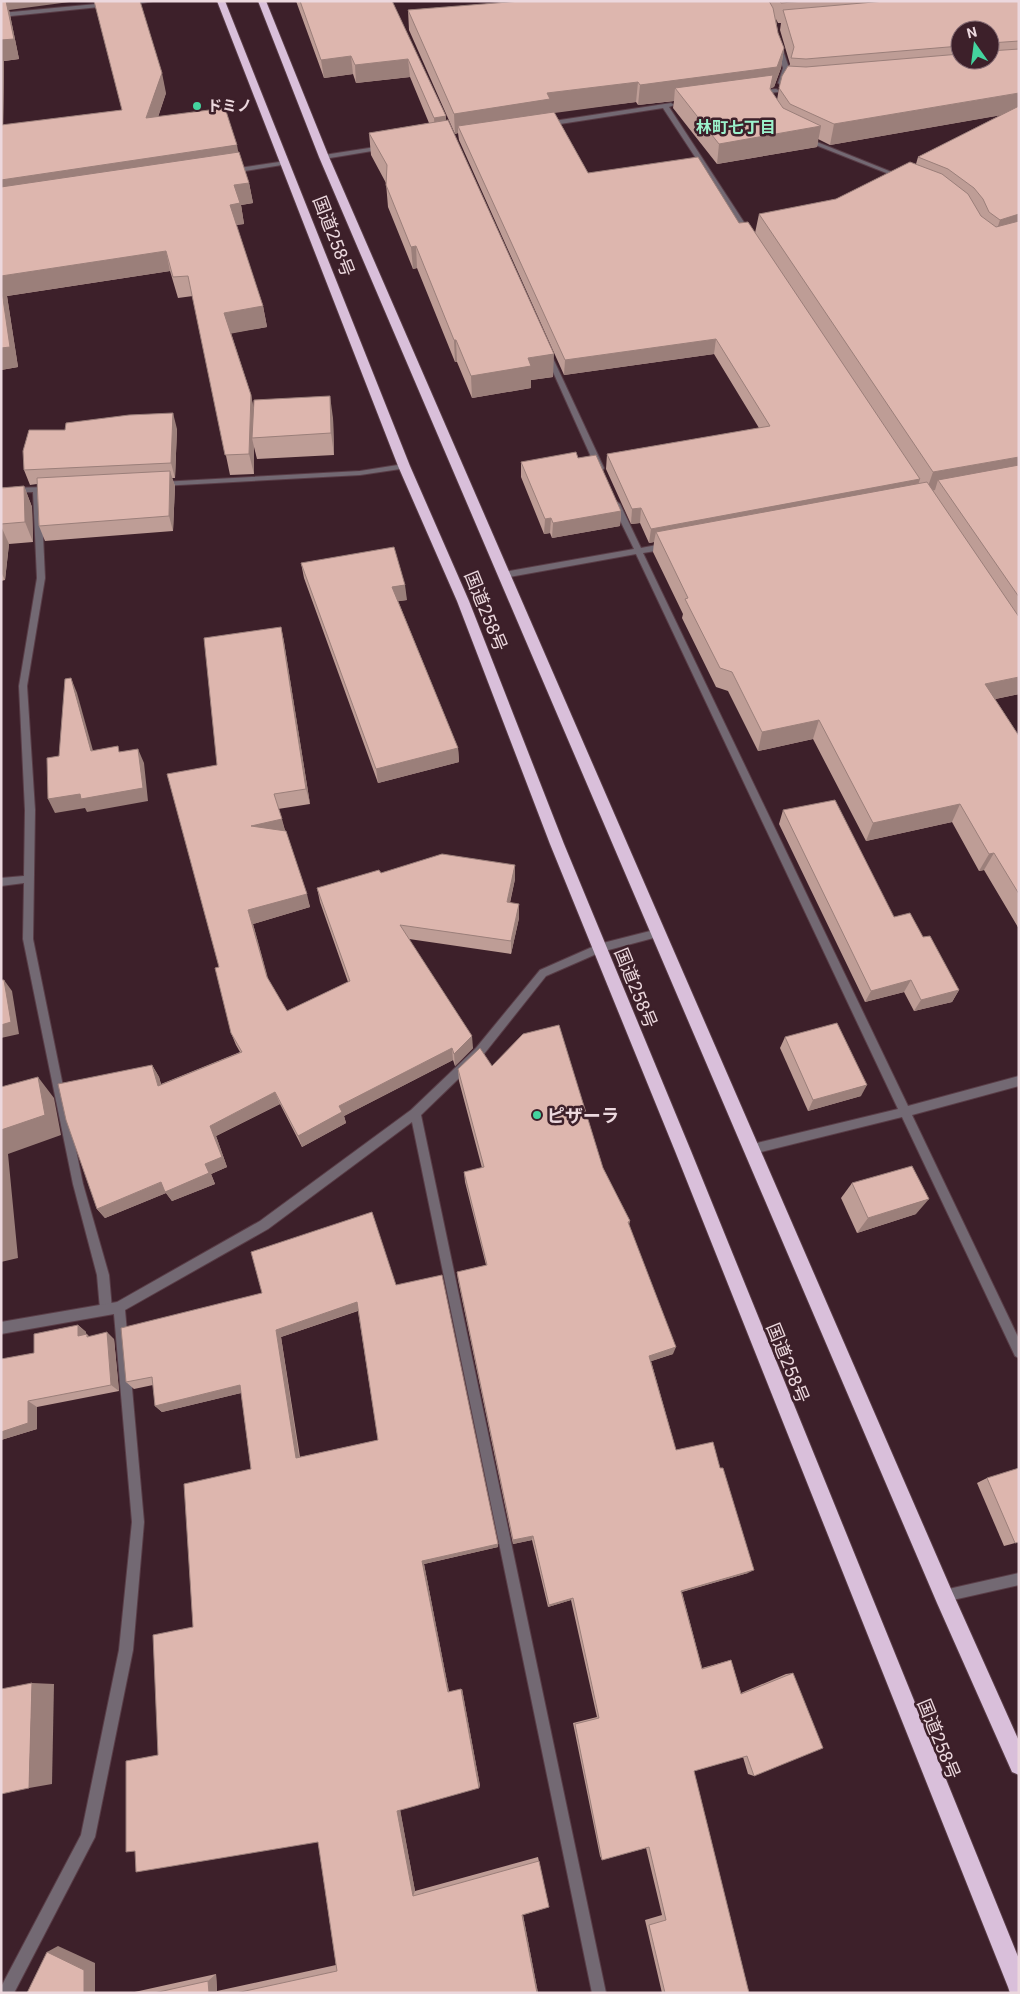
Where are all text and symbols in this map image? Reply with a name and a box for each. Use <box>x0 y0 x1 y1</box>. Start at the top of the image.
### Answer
north arrow <box>950 20 1000 70</box>
text: N <box>965 23 979 41</box>
place label: ドミノ <box>207 97 252 115</box>
marker: ドミノ <box>191 100 203 112</box>
district label: 林町七丁目 <box>696 118 776 137</box>
street label: 国道258号 <box>309 193 359 279</box>
street label: 国道258号 <box>460 568 512 654</box>
street label: 国道258号 <box>610 945 662 1031</box>
place label: ピザーラ <box>547 1105 619 1126</box>
marker: ピザーラ <box>531 1109 543 1121</box>
street label: 国道258号 <box>762 1320 814 1406</box>
street label: 国道258号 <box>913 1696 965 1782</box>

